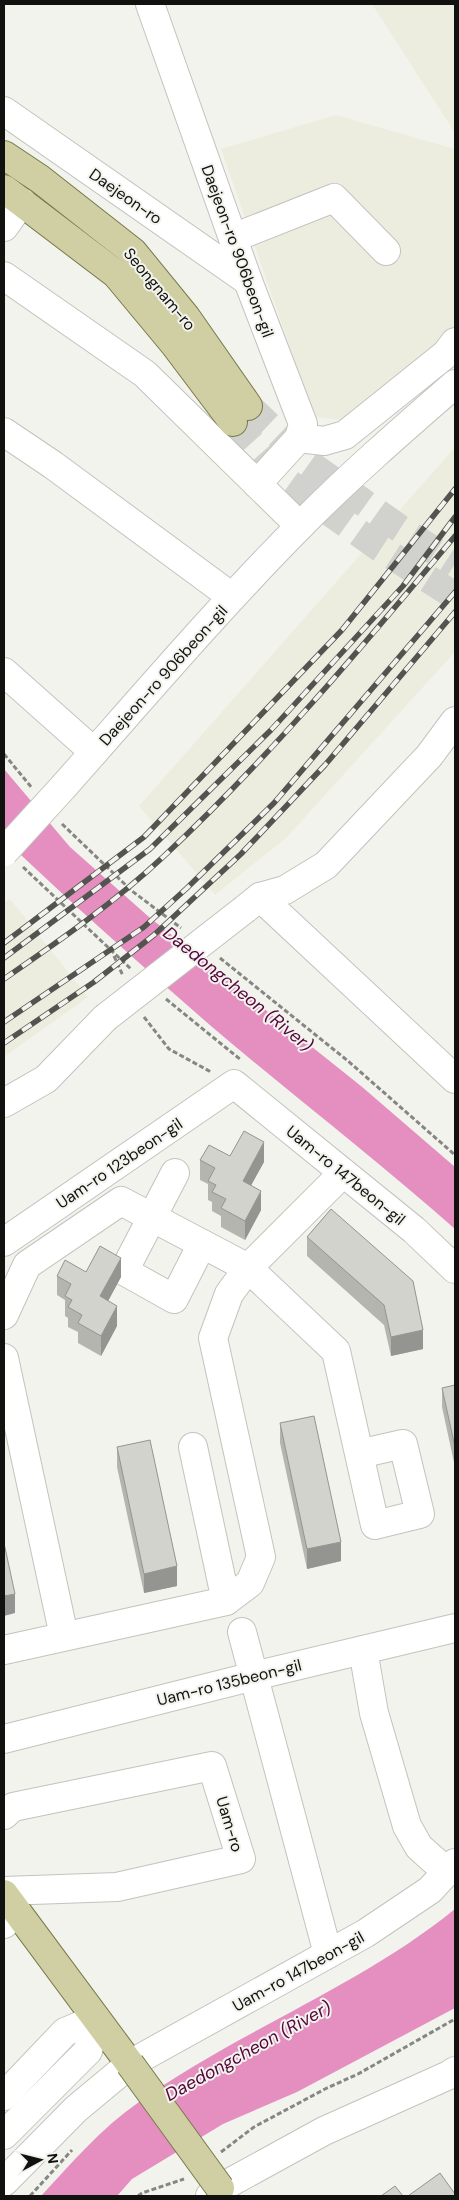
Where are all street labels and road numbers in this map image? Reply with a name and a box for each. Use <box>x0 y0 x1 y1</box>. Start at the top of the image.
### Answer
street label: Daejeon-ro 906beon-gil <box>196 162 279 340</box>
street label: Daejeon-ro <box>85 164 166 229</box>
street label: Seongnam-ro <box>119 244 200 335</box>
street label: Daejeon-ro 906beon-gil <box>95 601 232 750</box>
street label: Uam-ro 123beon-gil <box>52 1113 186 1213</box>
street label: Uam-ro 147beon-gil <box>282 1121 410 1230</box>
street label: Uam-ro 135beon-gil <box>155 1654 304 1711</box>
street label: Uam-ro <box>211 1794 248 1855</box>
street label: Uam-ro 147beon-gil <box>229 1927 368 2016</box>

